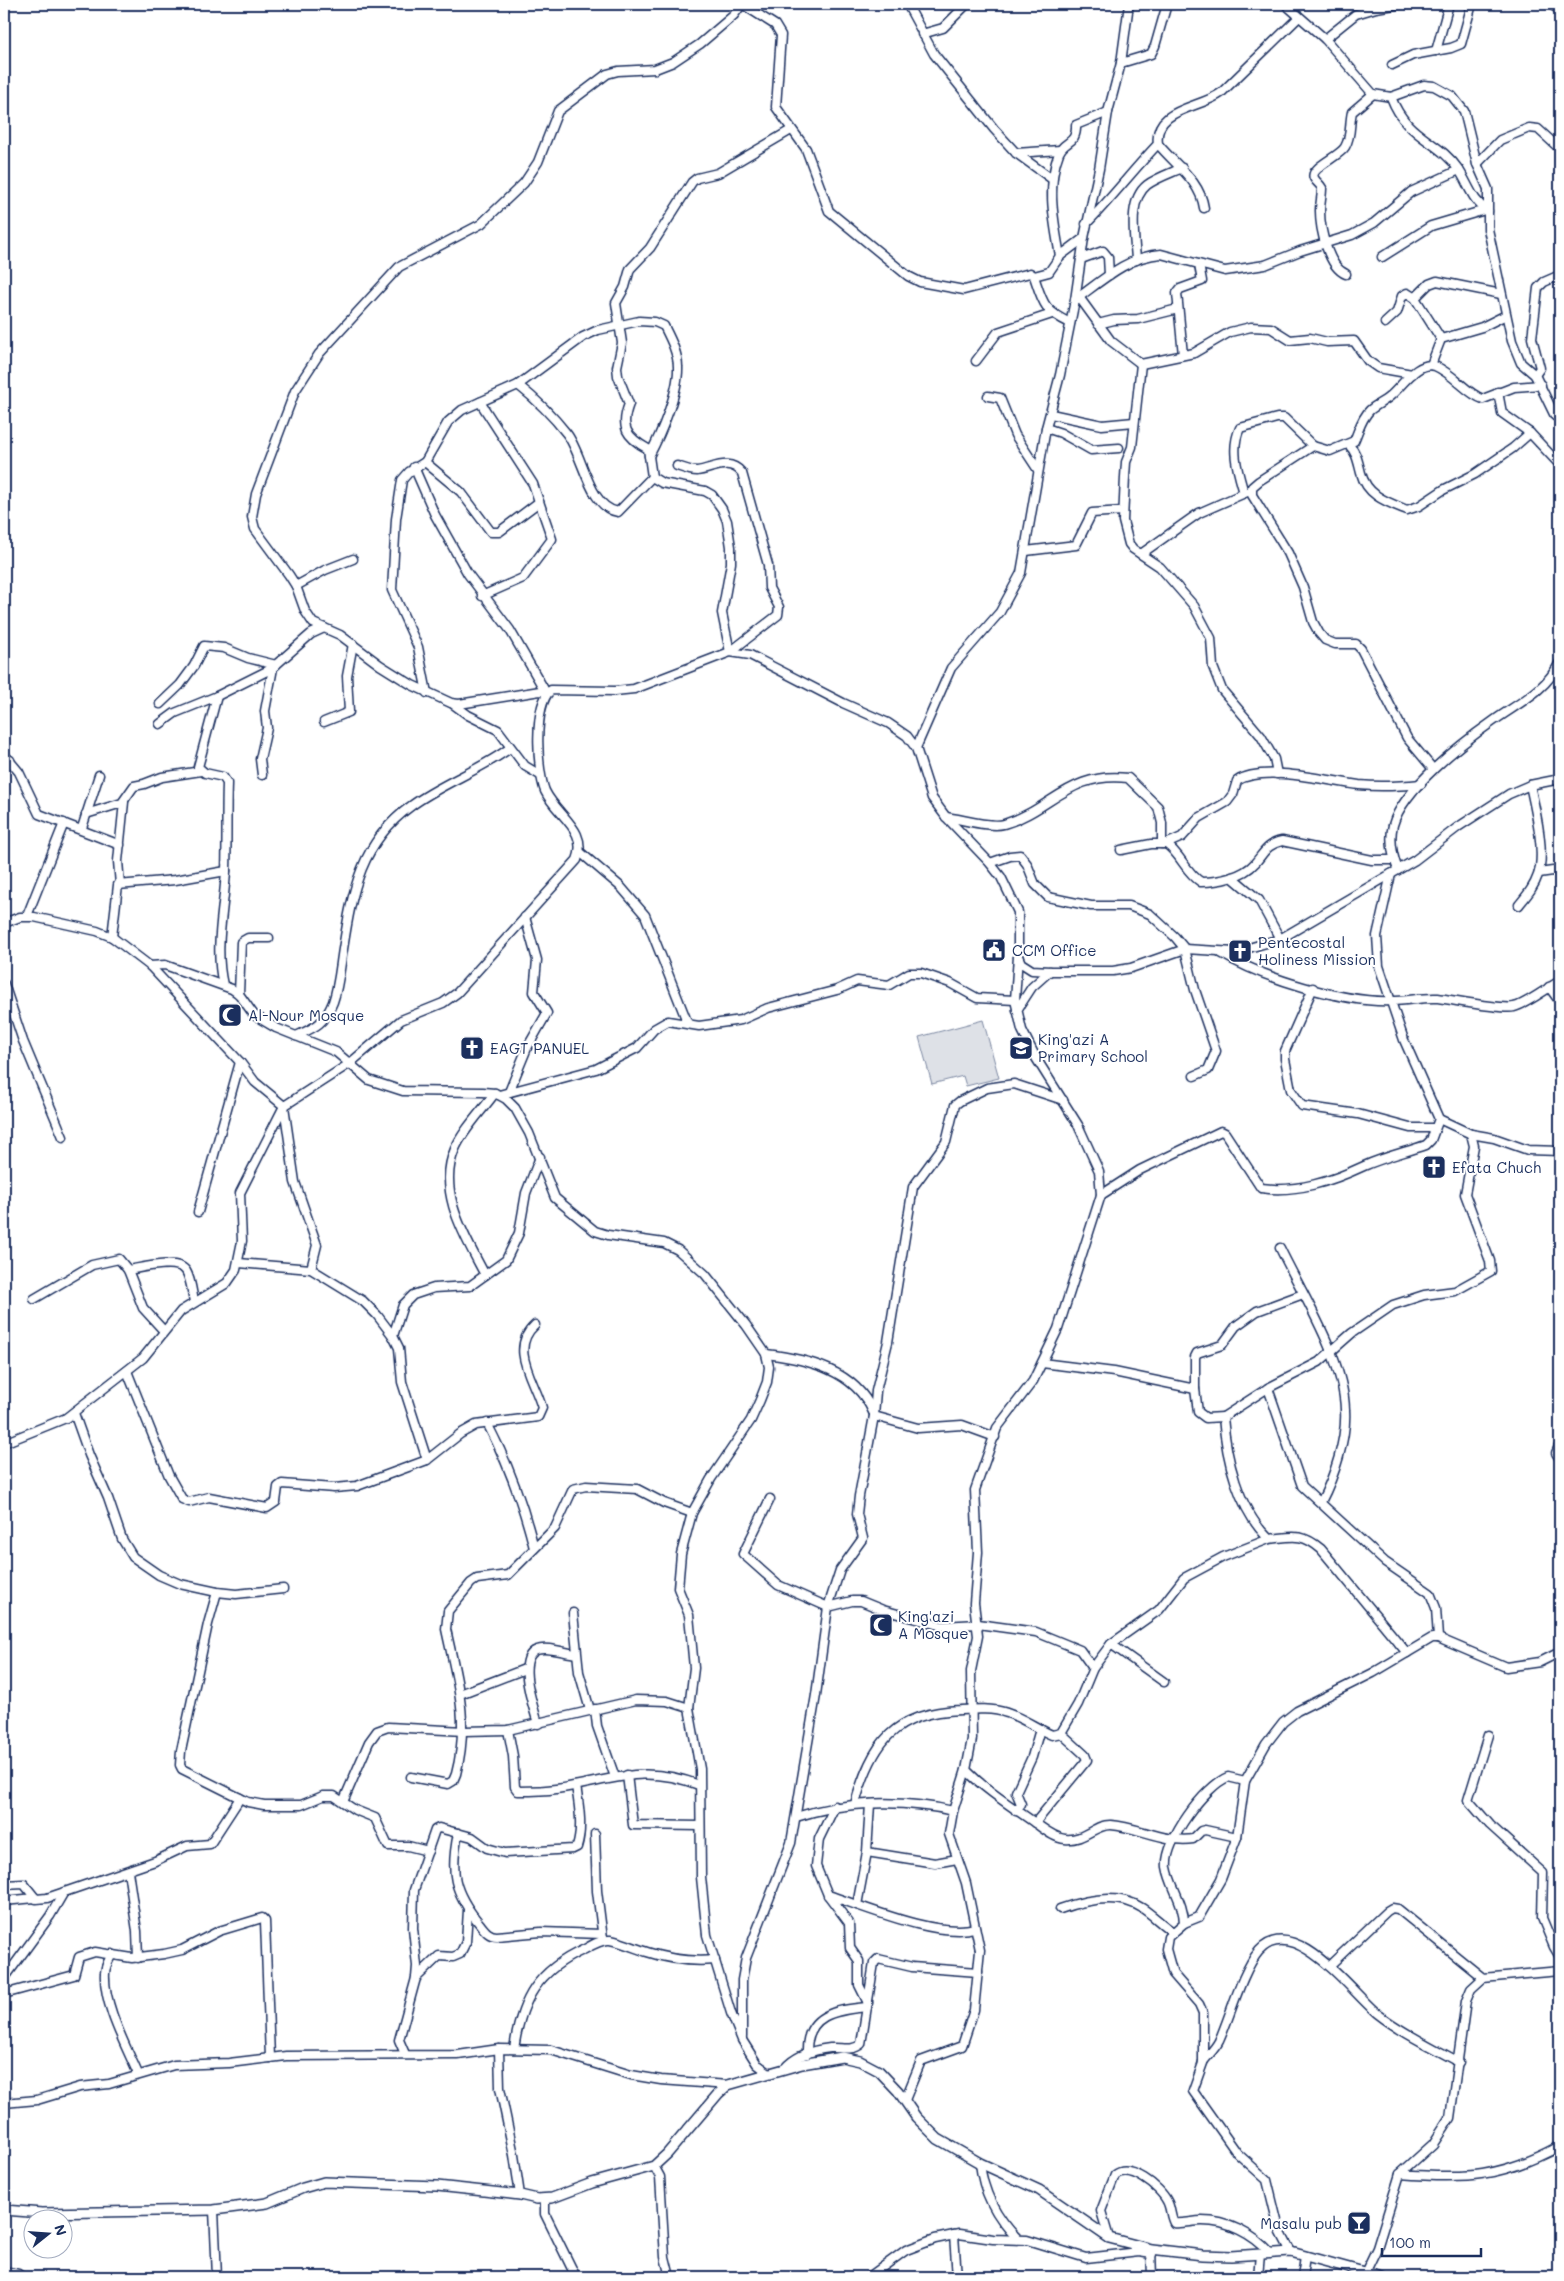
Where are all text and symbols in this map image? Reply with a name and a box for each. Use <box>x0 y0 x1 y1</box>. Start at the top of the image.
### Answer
place label: Pentecostal Holiness Mission <box>1258 932 1376 969</box>
public building icon: CCM Office <box>981 937 1007 963</box>
church icon: Pentecostal Holiness Mission <box>1227 938 1253 964</box>
place label: CCM Office <box>1012 940 1096 960</box>
mosque icon: Al-Nour Mosque <box>217 1002 243 1028</box>
place label: Al-Nour Mosque <box>248 1005 364 1025</box>
place label: King'azi A Primary School <box>1038 1029 1148 1066</box>
church icon: EAGT PANUEL <box>459 1035 485 1061</box>
school or university icon: King'azi A Primary School <box>1008 1035 1034 1061</box>
place label: EAGT PANUEL <box>490 1038 589 1058</box>
church icon: Efata Chuch <box>1421 1154 1447 1180</box>
place label: Efata Chuch <box>1452 1157 1541 1177</box>
place label: King'azi A Mosque <box>898 1606 968 1643</box>
mosque icon: King'azi A Mosque <box>868 1612 894 1638</box>
north arrow <box>22 2208 72 2258</box>
bar icon: Masalu pub <box>1346 2210 1372 2236</box>
place label: Masalu pub <box>1260 2213 1342 2233</box>
text: N <box>50 2222 72 2238</box>
scale bar <box>1382 2226 1480 2258</box>
text: 100 m <box>1389 2232 1431 2252</box>

